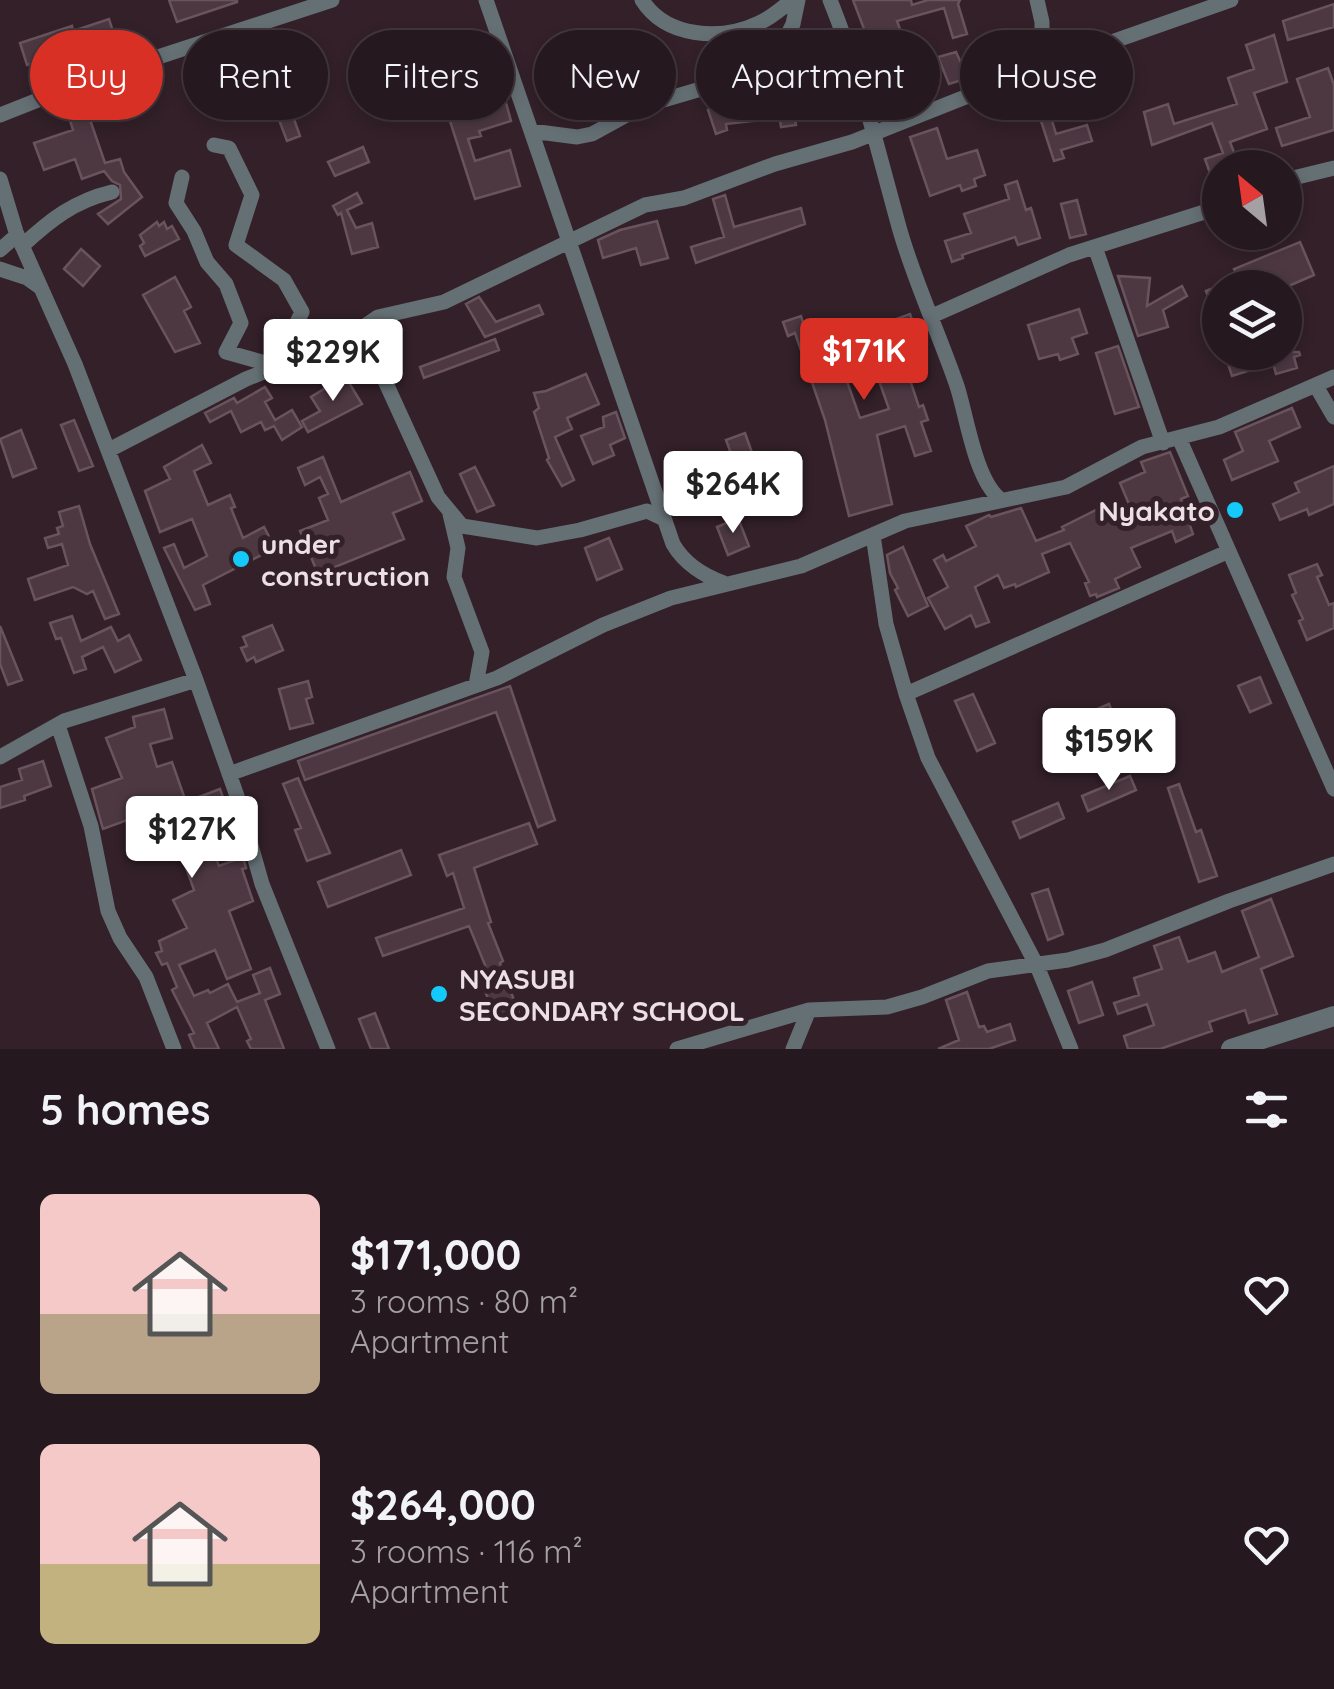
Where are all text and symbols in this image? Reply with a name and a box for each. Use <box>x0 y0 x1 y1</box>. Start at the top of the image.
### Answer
chip: Buy <box>30 30 163 120</box>
chip: Rent <box>183 30 328 120</box>
chip: Filters <box>348 30 514 120</box>
chip: New <box>534 30 676 120</box>
chip: Apartment <box>696 30 940 120</box>
chip: House <box>960 30 1133 120</box>
north arrow <box>1202 150 1302 250</box>
map controls <box>1202 150 1302 370</box>
button: layers <box>1202 270 1302 370</box>
pin: $171K <box>794 318 934 403</box>
pin: $229K <box>263 319 403 404</box>
text: $171K <box>822 330 906 370</box>
text: $229K <box>286 331 380 371</box>
pin: $264K <box>663 451 803 536</box>
text: $264K <box>686 463 780 503</box>
place label: Nyakato <box>1098 493 1215 528</box>
marker: Nyakato <box>1224 499 1246 521</box>
place label: under construction <box>261 526 430 593</box>
marker: under construction <box>230 548 252 570</box>
pin: $159K <box>1039 708 1179 793</box>
text: $159K <box>1064 720 1154 760</box>
pin: $127K <box>122 796 262 881</box>
text: $127K <box>148 808 236 848</box>
place label: NYASUBI SECONDARY SCHOOL <box>459 961 745 1028</box>
marker: NYASUBI SECONDARY SCHOOL <box>428 983 450 1005</box>
icon: filters <box>1239 1082 1294 1137</box>
text: 5 homes <box>40 1083 211 1136</box>
text: $171,000 <box>350 1228 521 1281</box>
icon: home <box>120 1234 240 1354</box>
icon: heart <box>1239 1267 1294 1322</box>
text: 3 rooms · 80 m² <box>350 1281 578 1321</box>
text: Apartment <box>350 1321 509 1361</box>
text: $264,000 <box>350 1478 536 1531</box>
icon: home <box>120 1484 240 1604</box>
icon: heart <box>1239 1517 1294 1572</box>
text: 3 rooms · 116 m² <box>350 1531 583 1571</box>
text: Apartment <box>350 1571 509 1611</box>

